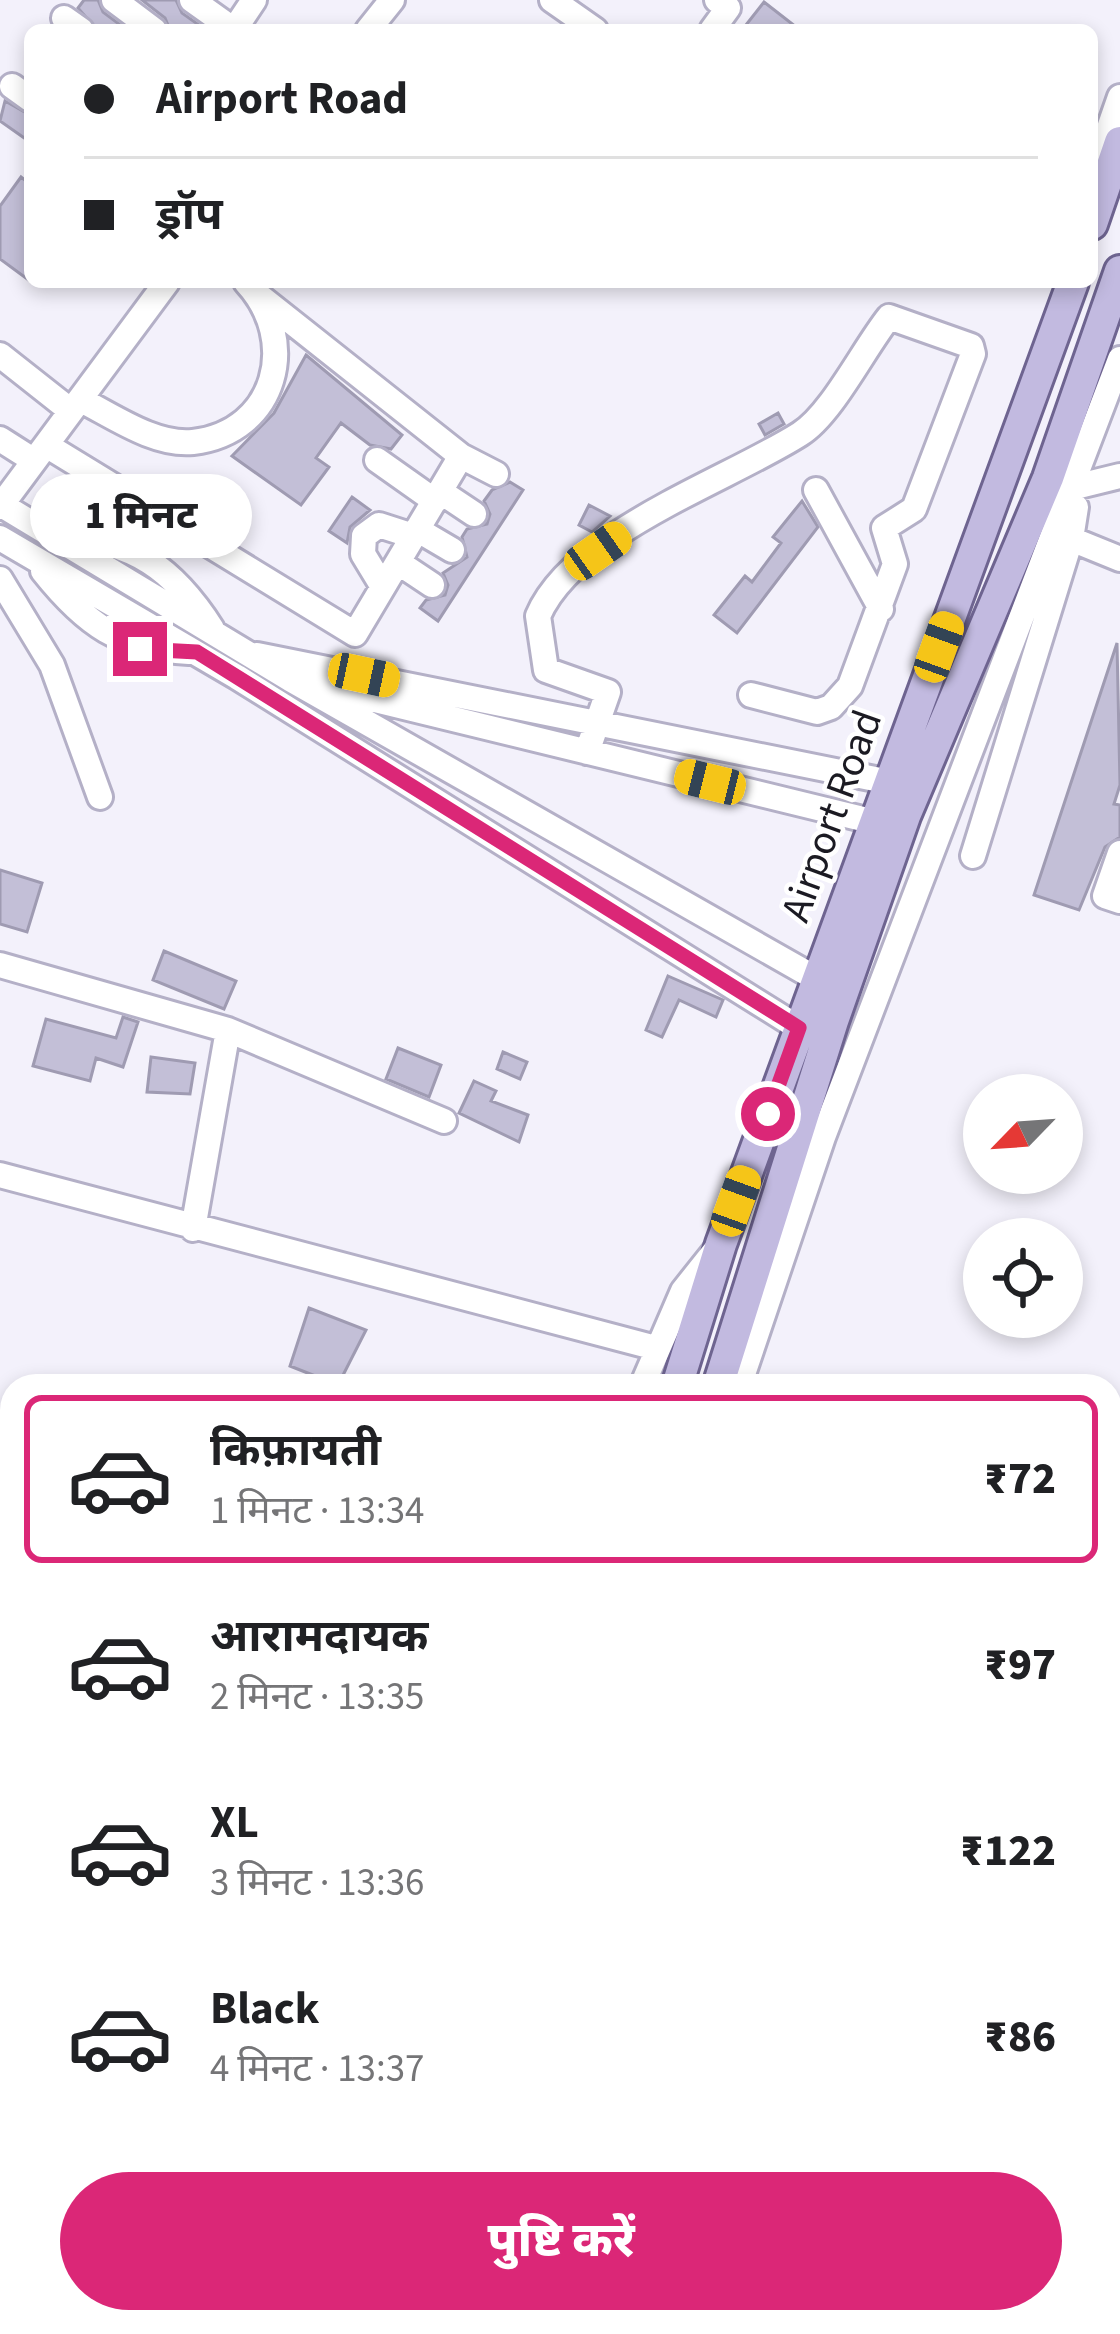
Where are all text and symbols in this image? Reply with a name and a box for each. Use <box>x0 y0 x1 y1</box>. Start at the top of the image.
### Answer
text: Airport Road <box>156 67 408 131</box>
text: ड्रॉप <box>156 183 223 247</box>
callout: 1 मिनट <box>29 475 251 559</box>
text: 1 मिनट <box>85 488 197 544</box>
car <box>558 516 638 586</box>
car <box>910 607 968 687</box>
route end <box>113 622 167 676</box>
car <box>325 650 403 700</box>
street label: Airport Road <box>766 702 898 930</box>
car <box>671 756 749 808</box>
north arrow <box>963 1074 1083 1194</box>
map controls <box>963 1074 1083 1338</box>
route start <box>741 1087 795 1141</box>
car <box>707 1161 765 1241</box>
button: locate <box>963 1218 1083 1338</box>
text: किफ़ायती <box>210 1419 381 1483</box>
icon: car <box>66 1425 174 1533</box>
text: ₹72 <box>984 1447 1056 1511</box>
text: 1 मिनट · 13:34 <box>210 1483 424 1539</box>
text: आरामदायक <box>210 1605 428 1669</box>
icon: car <box>66 1611 174 1719</box>
text: ₹97 <box>984 1633 1056 1697</box>
text: 2 मिनट · 13:35 <box>210 1669 424 1725</box>
text: XL <box>210 1791 259 1855</box>
icon: car <box>66 1797 174 1905</box>
text: ₹122 <box>960 1819 1056 1883</box>
text: 3 मिनट · 13:36 <box>210 1855 424 1911</box>
text: Black <box>210 1977 320 2041</box>
icon: car <box>66 1983 174 2091</box>
text: ₹86 <box>984 2005 1056 2069</box>
text: 4 मिनट · 13:37 <box>210 2041 424 2097</box>
button: पुष्टि करें <box>60 2172 1062 2310</box>

